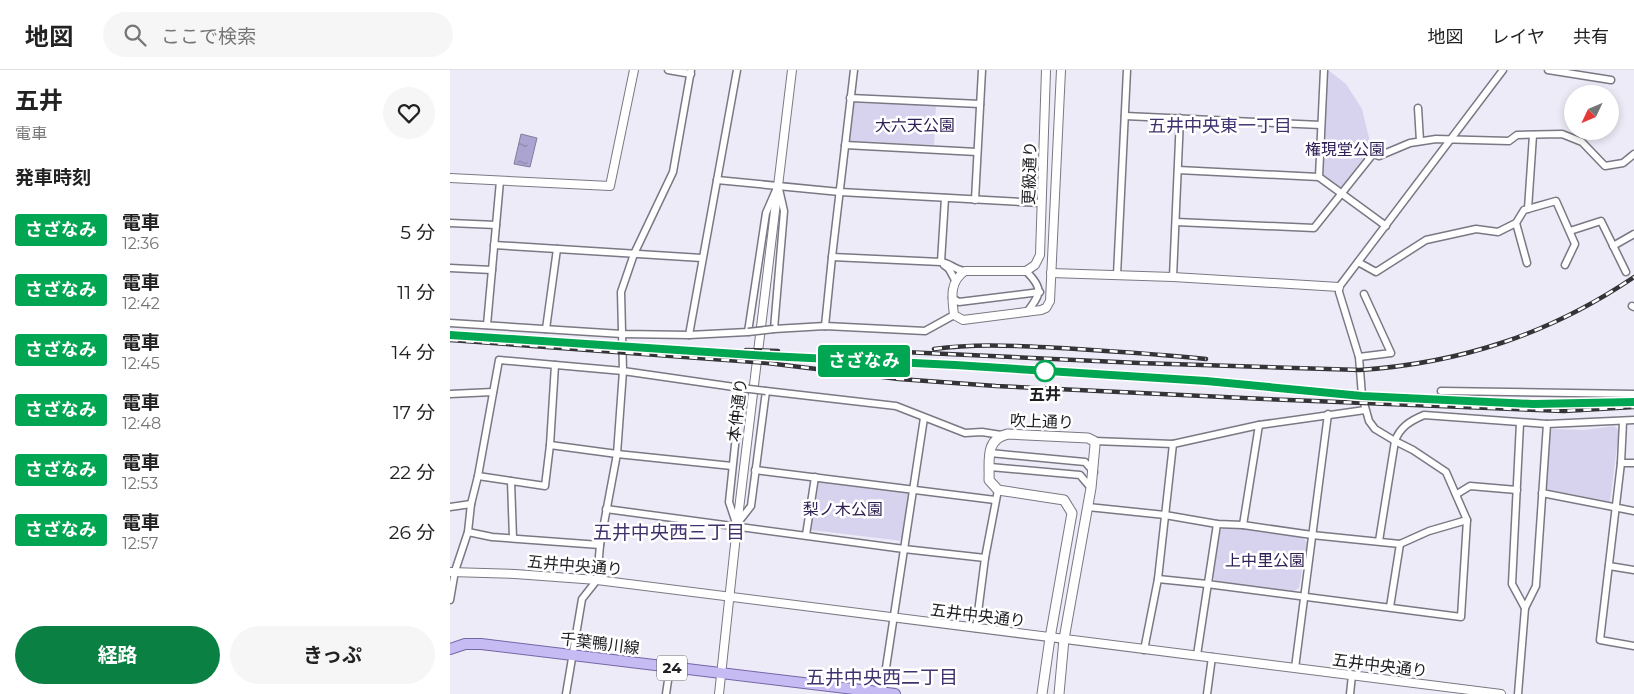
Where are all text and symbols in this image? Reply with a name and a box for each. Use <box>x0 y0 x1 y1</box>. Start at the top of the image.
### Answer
search box <box>103 12 453 57</box>
icon: search <box>121 21 149 49</box>
text: 地図 <box>25 22 73 51</box>
text: ここで検索 <box>161 25 256 48</box>
text: 地図 <box>1428 26 1464 48</box>
text: レイヤ <box>1492 26 1545 48</box>
text: 共有 <box>1573 26 1609 48</box>
north arrow <box>1564 85 1619 140</box>
map controls <box>1564 85 1619 140</box>
text: 五井 <box>15 86 63 115</box>
button: heart <box>383 87 435 139</box>
district label: 五井中央東一丁目 <box>1148 115 1292 137</box>
park label: 大六天公園 <box>875 116 955 135</box>
text: 電車 <box>15 124 47 143</box>
park label: 権現堂公園 <box>1305 140 1385 159</box>
street label: 更級通り <box>1019 141 1040 205</box>
text: 発車時刻 <box>15 166 91 189</box>
text: 電車 <box>122 211 160 234</box>
text: さざなみ <box>25 219 97 241</box>
text: 5 分 <box>400 221 435 244</box>
text: 12:36 <box>122 234 159 253</box>
text: 電車 <box>122 271 160 294</box>
text: さざなみ <box>25 279 97 301</box>
text: 11 分 <box>397 281 435 304</box>
text: 12:42 <box>122 294 160 313</box>
text: 電車 <box>122 331 160 354</box>
text: さざなみ <box>25 339 97 361</box>
text: 14 分 <box>392 341 435 364</box>
line badge: さざなみ <box>829 345 899 377</box>
text: さざなみ <box>828 350 900 372</box>
text: 12:45 <box>122 354 160 373</box>
marker: 五井 <box>1034 360 1056 382</box>
street label: 本仲通り <box>724 377 751 443</box>
place label: 五井 <box>1029 385 1061 404</box>
text: 電車 <box>122 391 160 414</box>
text: さざなみ <box>25 399 97 421</box>
text: 17 分 <box>393 401 435 424</box>
street label: 吹上通り <box>1010 411 1074 432</box>
text: 12:48 <box>122 414 161 433</box>
text: 電車 <box>122 451 160 474</box>
text: さざなみ <box>25 459 97 481</box>
text: 22 分 <box>389 461 435 484</box>
text: 12:53 <box>122 474 158 493</box>
park label: 梨ノ木公園 <box>803 500 883 519</box>
text: 電車 <box>122 511 160 534</box>
text: さざなみ <box>25 519 97 541</box>
text: 26 分 <box>389 521 435 544</box>
district label: 五井中央西三丁目 <box>593 521 745 544</box>
text: 12:57 <box>122 534 159 553</box>
park label: 上中里公園 <box>1225 551 1305 570</box>
street label: 五井中央通り <box>526 552 624 579</box>
street label: 五井中央通り <box>929 600 1027 631</box>
button: 経路 <box>15 626 220 684</box>
button: きっぷ <box>230 626 435 684</box>
street label: 千葉鴨川線 <box>559 629 641 658</box>
street label: 五井中央通り <box>1331 650 1429 681</box>
road number: 24 <box>657 656 687 680</box>
district label: 五井中央西二丁目 <box>806 666 958 689</box>

